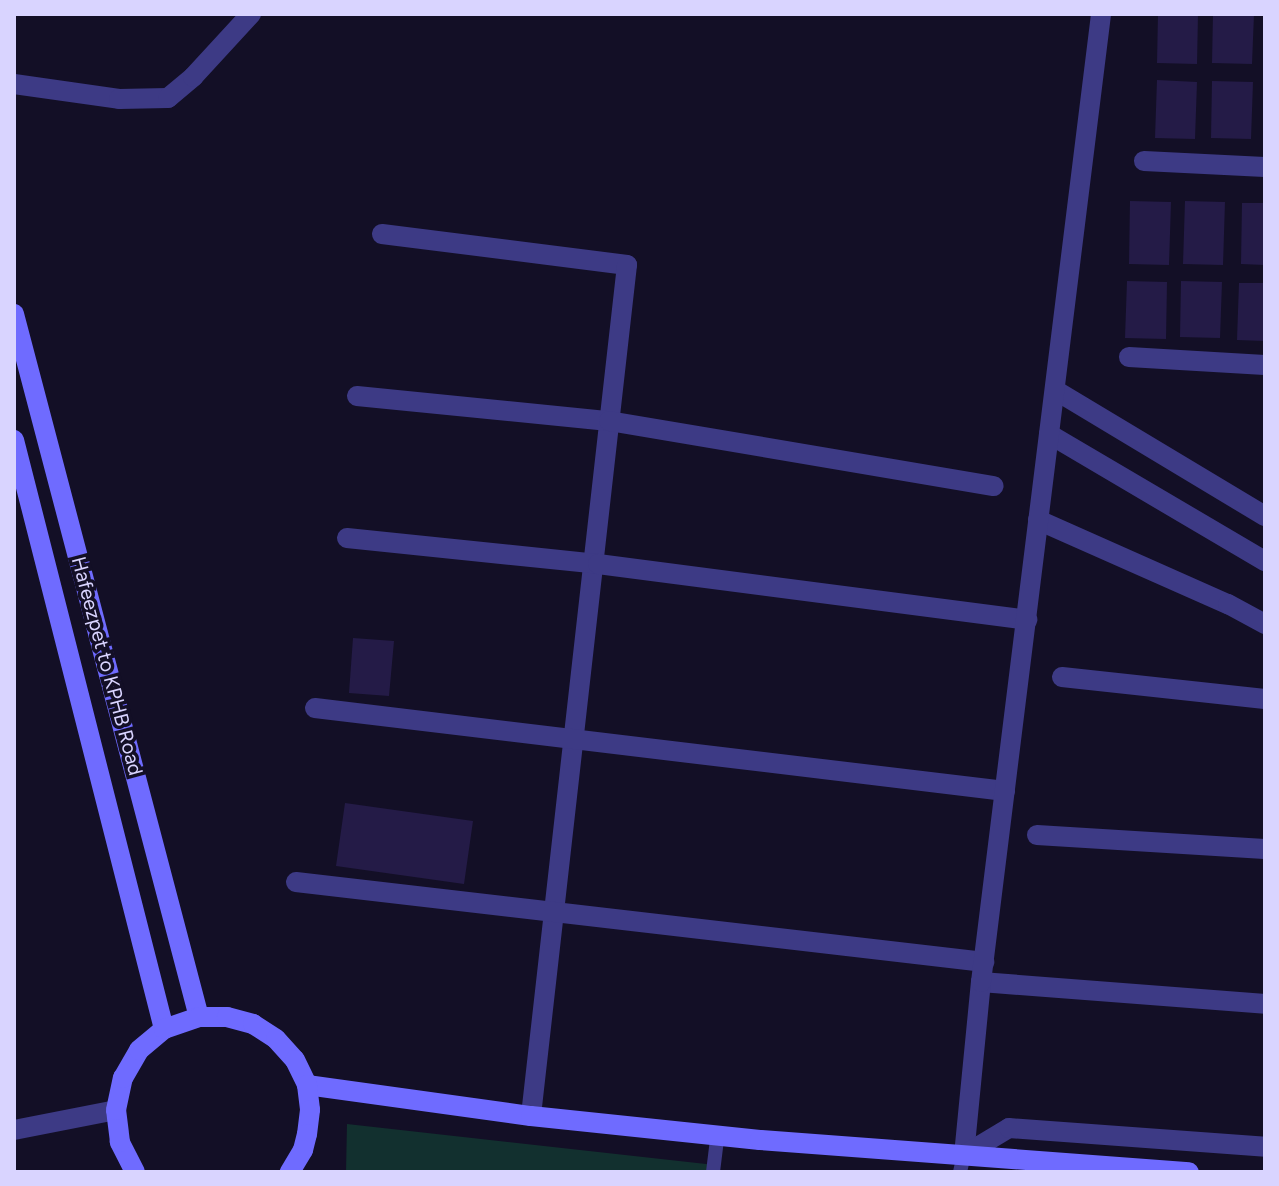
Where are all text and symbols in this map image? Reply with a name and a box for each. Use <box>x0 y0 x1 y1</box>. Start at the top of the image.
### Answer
street label: Hafeezpet to KPHB Road <box>66 554 148 778</box>

